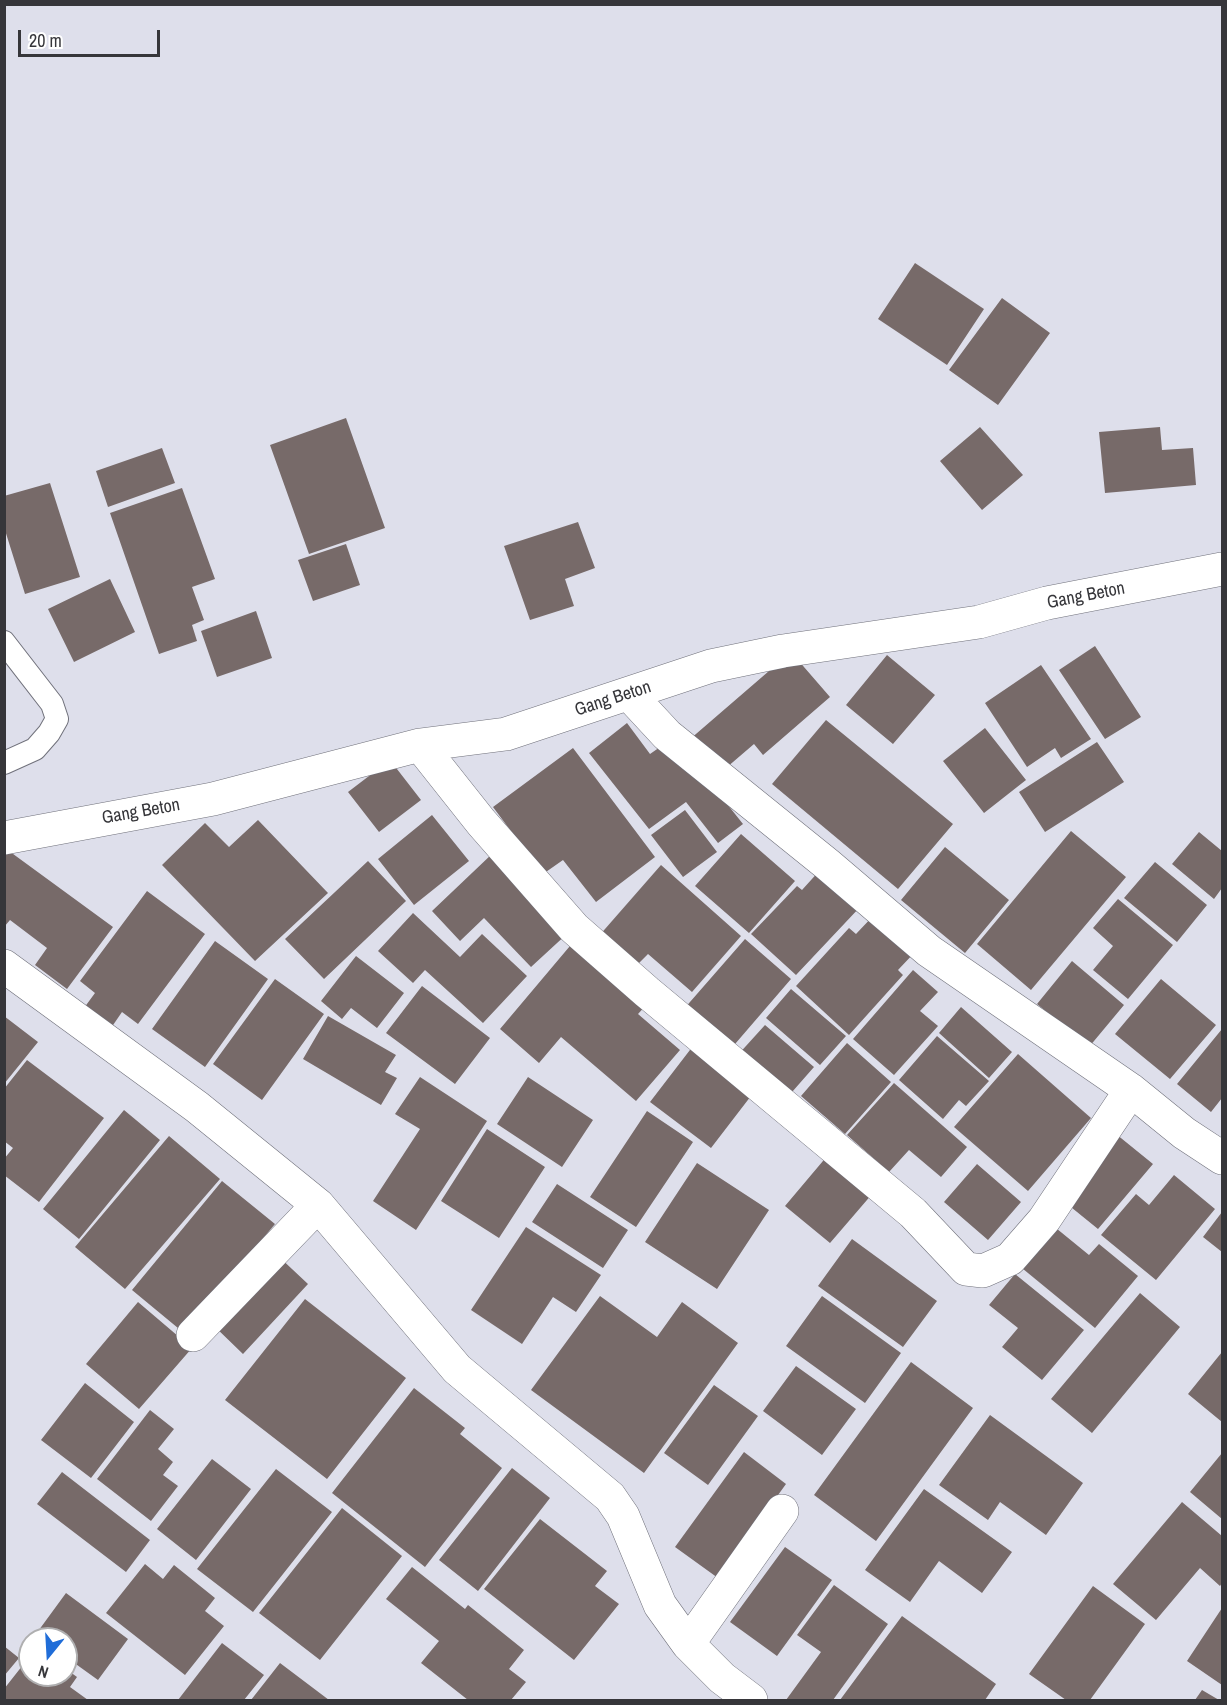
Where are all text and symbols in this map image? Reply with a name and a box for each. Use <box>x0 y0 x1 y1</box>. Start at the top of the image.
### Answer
scale bar <box>21 18 164 56</box>
text: 20 m <box>29 28 62 53</box>
street label: Gang Beton <box>1045 578 1127 614</box>
street label: Gang Beton <box>572 677 654 721</box>
street label: Gang Beton <box>100 795 182 829</box>
north arrow <box>18 1627 78 1687</box>
text: N <box>35 1660 51 1684</box>

